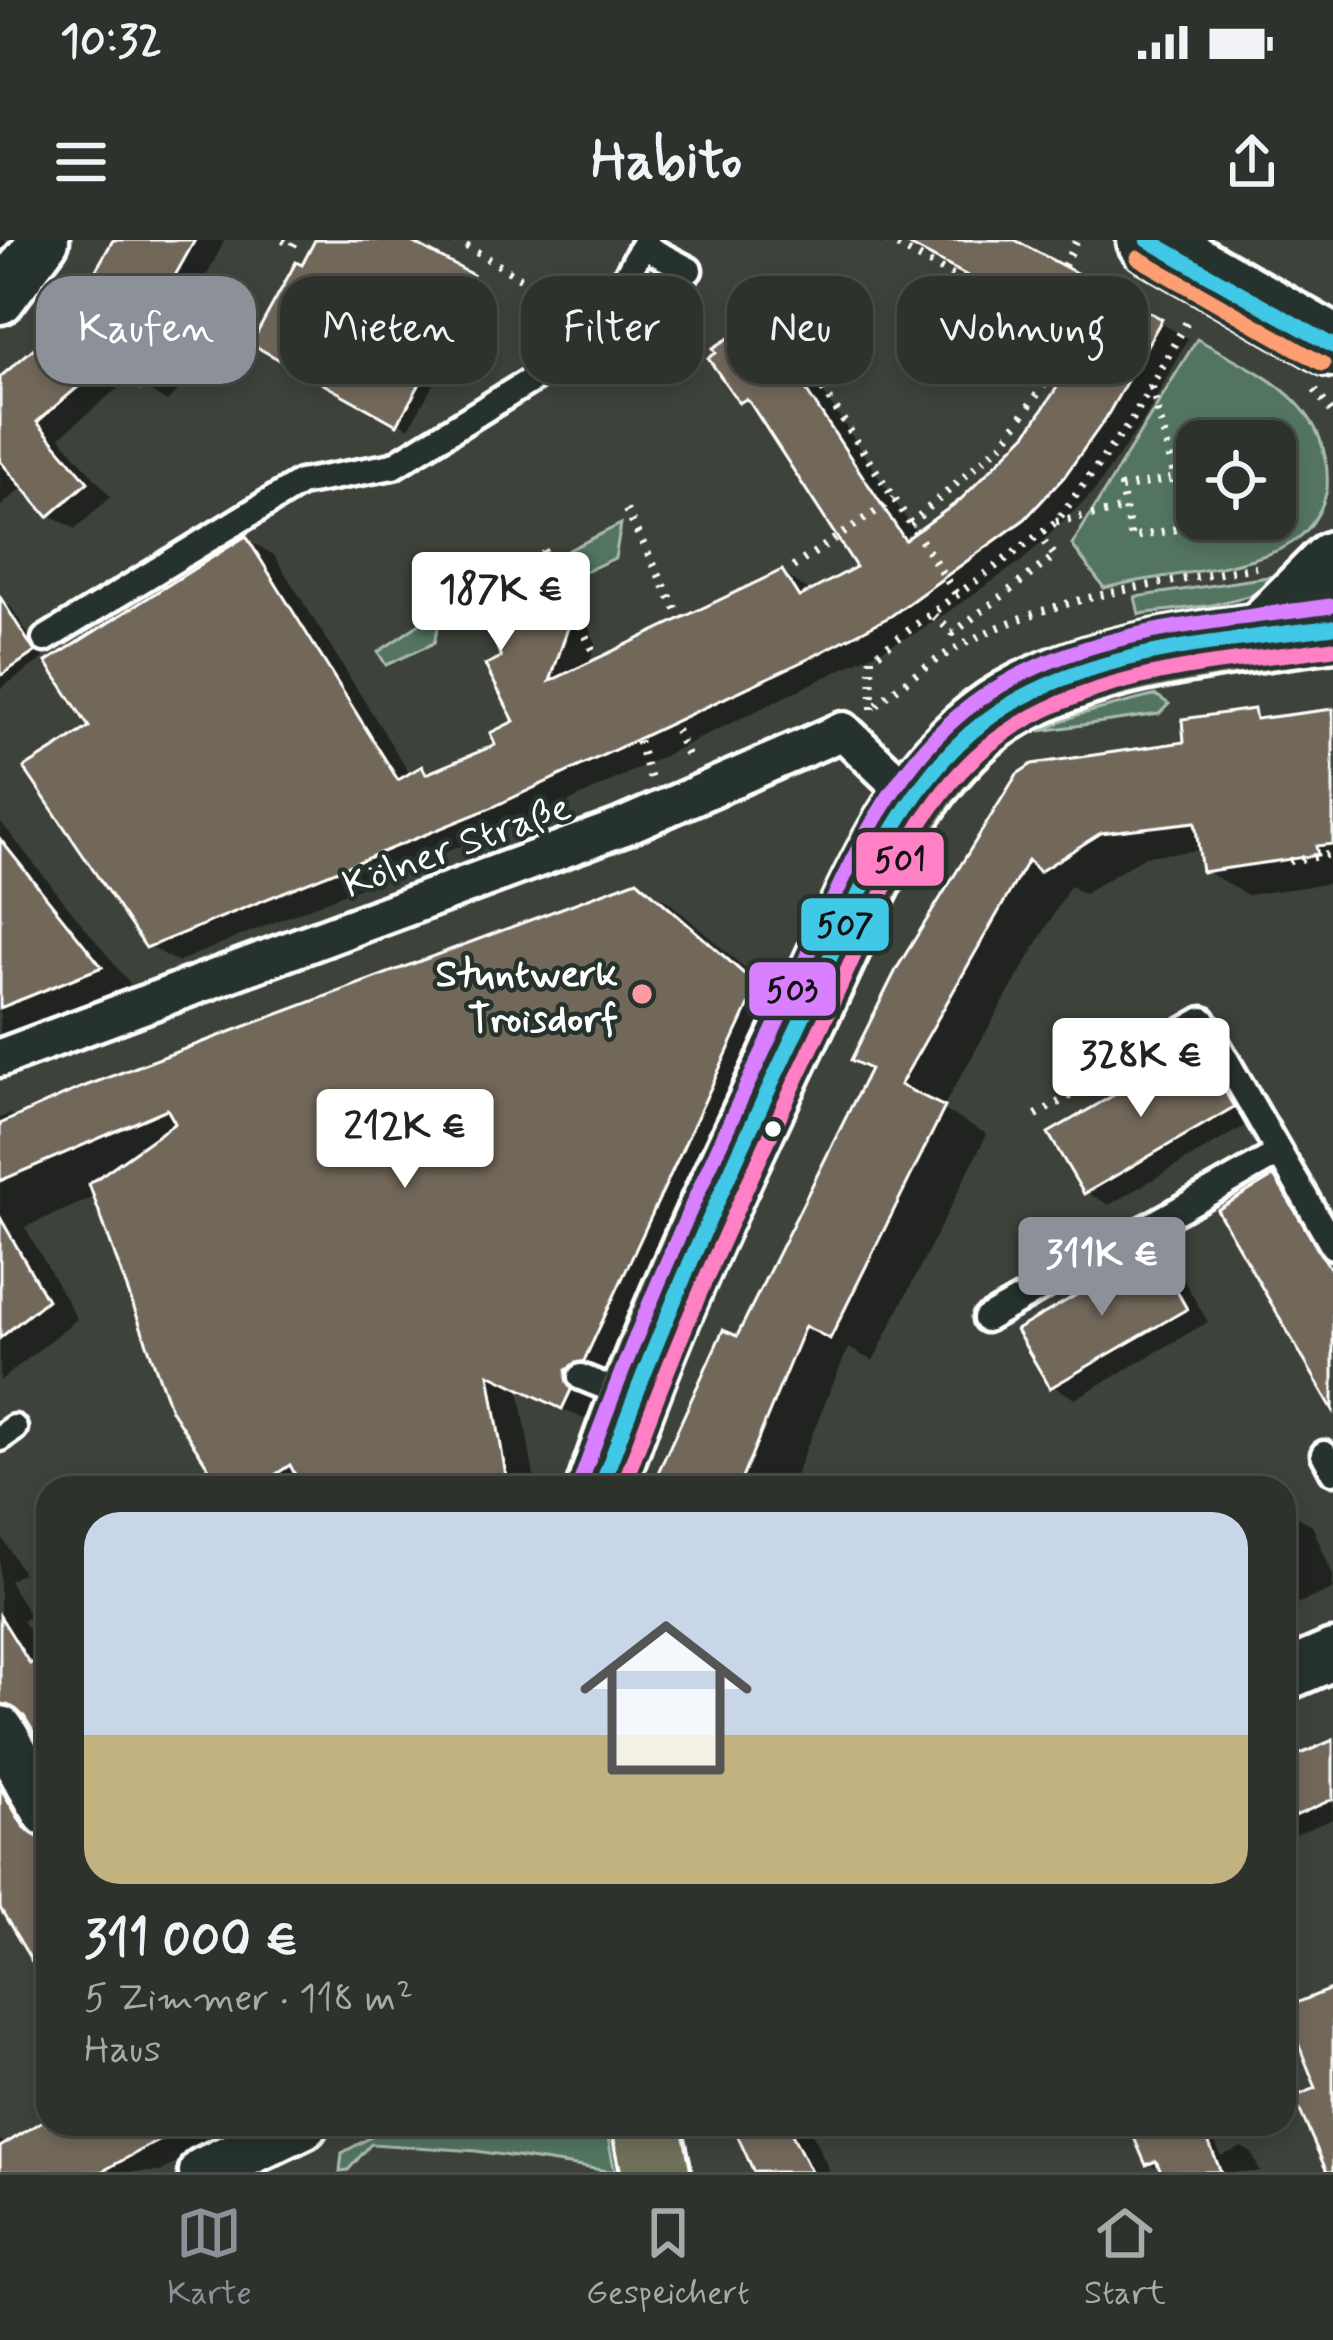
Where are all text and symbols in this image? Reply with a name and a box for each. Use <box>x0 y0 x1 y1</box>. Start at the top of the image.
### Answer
text: 10:32 <box>60 13 162 72</box>
text: Habito <box>591 127 742 198</box>
icon: menu <box>48 129 114 195</box>
icon: share <box>1219 129 1285 195</box>
chip: Kaufen <box>36 276 256 384</box>
chip: Mieten <box>280 276 497 384</box>
chip: Filter <box>521 276 703 384</box>
chip: Neu <box>727 276 873 384</box>
chip: Wohnung <box>897 276 1148 384</box>
map controls <box>1176 420 1296 540</box>
button: locate <box>1176 420 1296 540</box>
pin: 187K € <box>403 552 599 654</box>
text: 187K € <box>439 565 563 616</box>
street label: Kölner Straße <box>336 783 578 912</box>
line badge: 501 <box>854 830 946 888</box>
text: 501 <box>874 840 926 884</box>
line badge: 507 <box>799 896 891 953</box>
text: 507 <box>816 905 874 949</box>
place label: Stuntwerk Troisdorf <box>435 950 618 1046</box>
line badge: 503 <box>747 960 838 1018</box>
text: 503 <box>766 970 819 1014</box>
marker: Stuntwerk Troisdorf <box>629 981 655 1007</box>
pin: 328K € <box>1043 1018 1239 1120</box>
text: 328K € <box>1080 1031 1202 1082</box>
pin: 212K € <box>307 1089 503 1191</box>
text: 212K € <box>344 1102 466 1153</box>
unlabelled marker <box>762 1118 784 1140</box>
pin: 311K € <box>1004 1217 1200 1319</box>
text: 311K € <box>1045 1230 1159 1281</box>
icon: home <box>558 1590 774 1806</box>
text: 311 000 € <box>84 1908 298 1974</box>
text: 5 Zimmer · 118 m² <box>84 1974 413 2025</box>
text: Haus <box>84 2025 161 2076</box>
tab: Karte <box>167 2200 252 2316</box>
tab: Gespeichert <box>586 2200 750 2316</box>
tab: Start <box>1084 2200 1166 2316</box>

